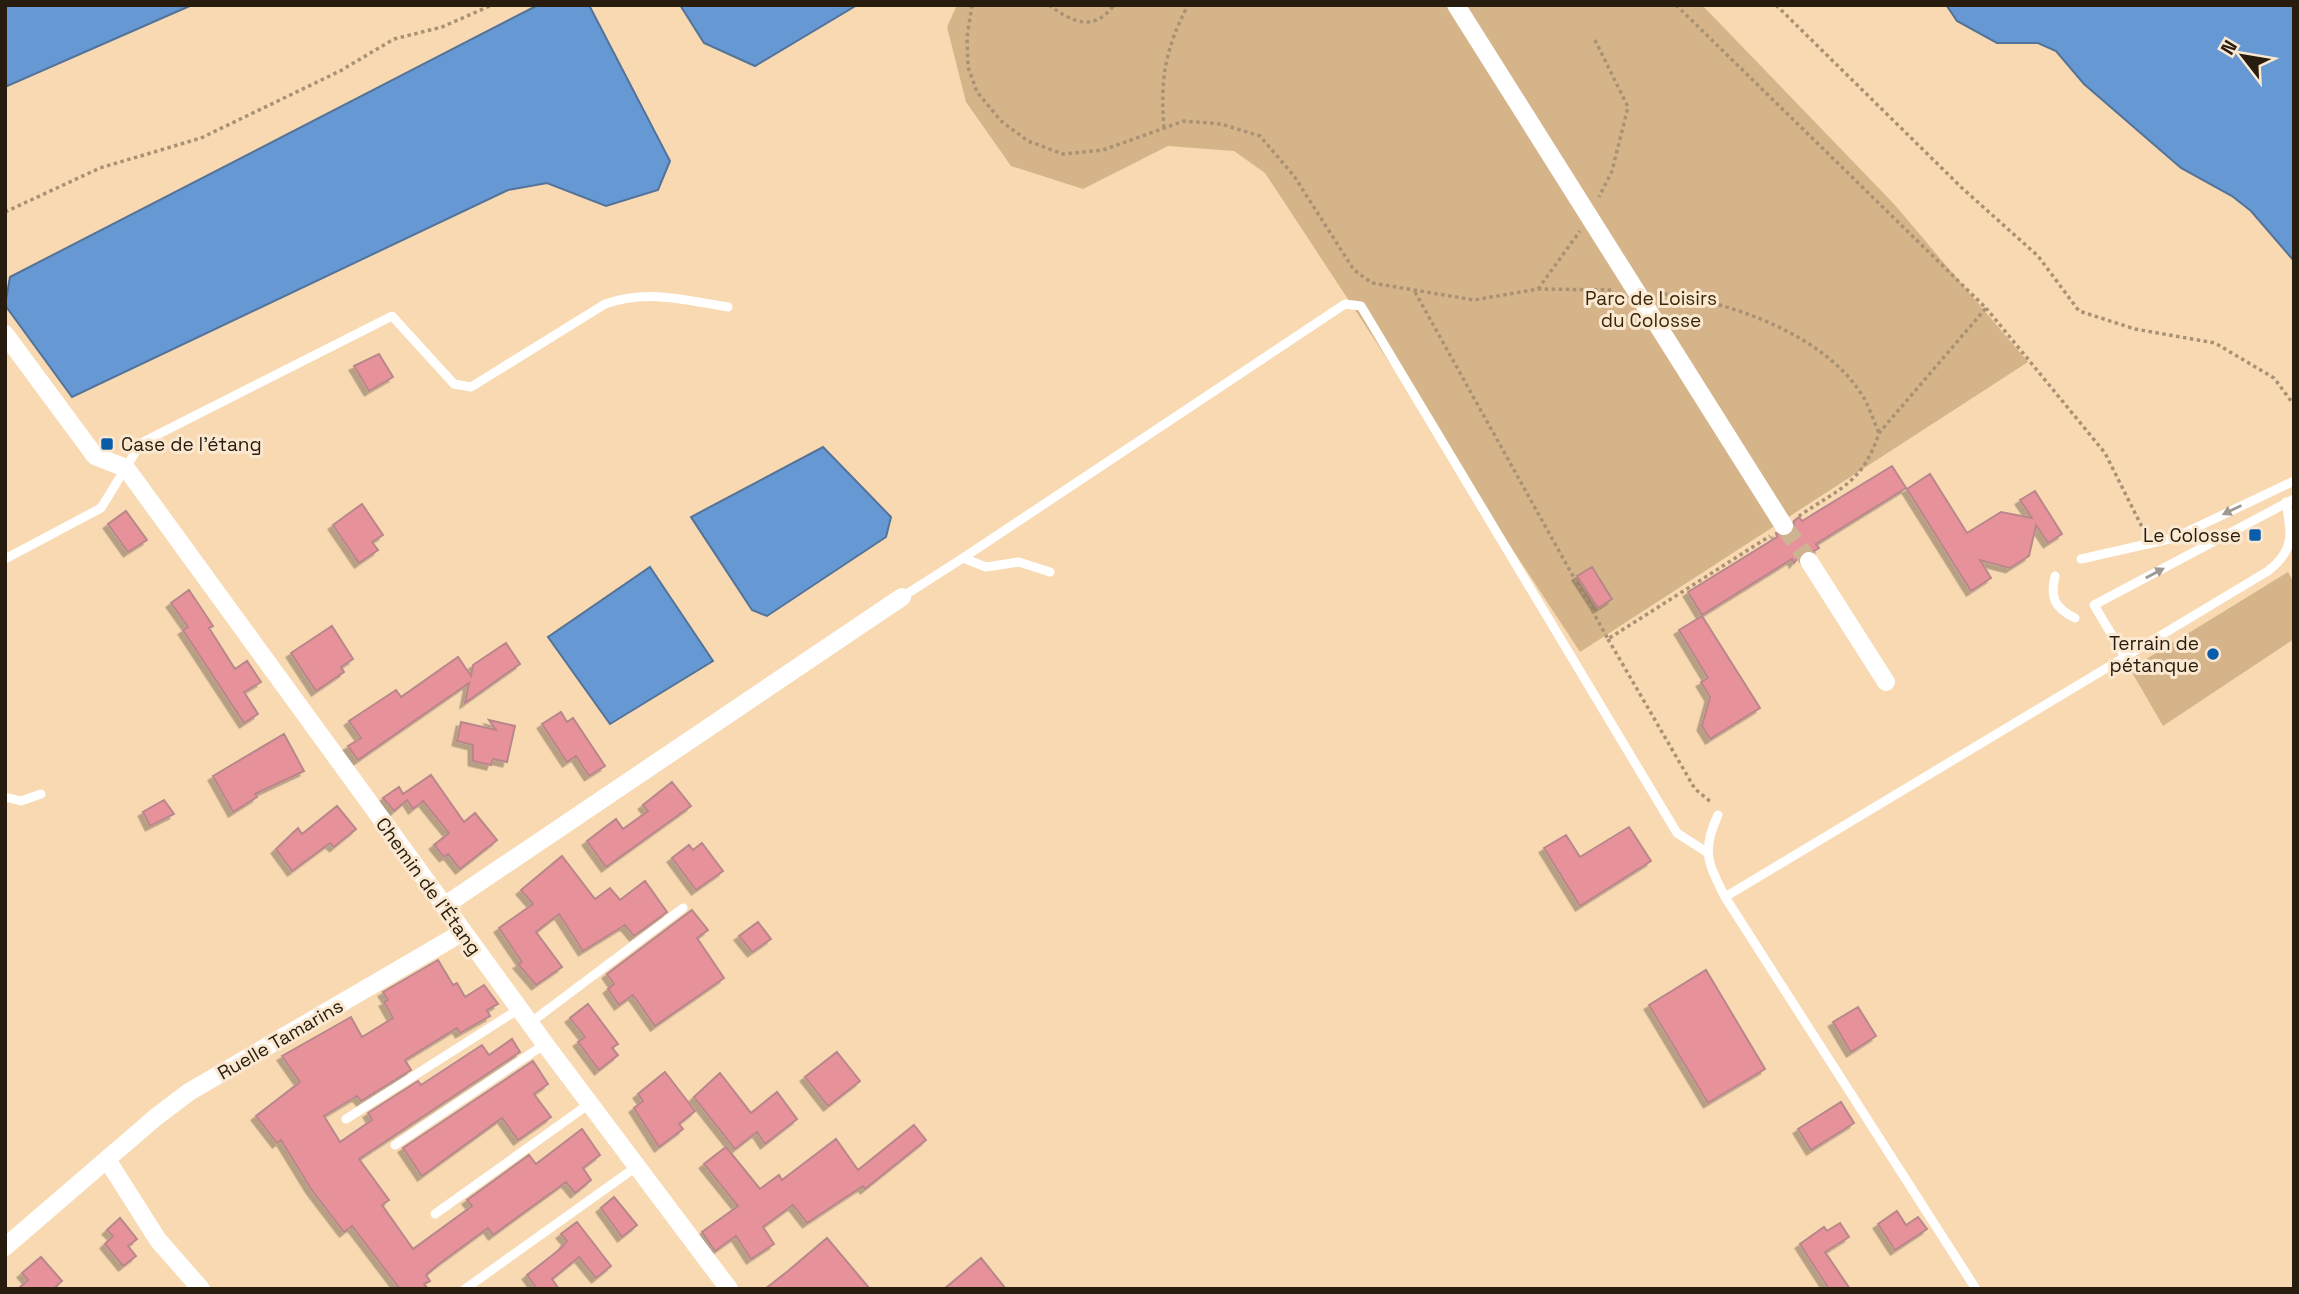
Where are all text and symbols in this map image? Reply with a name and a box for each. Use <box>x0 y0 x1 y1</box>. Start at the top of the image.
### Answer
north arrow <box>2208 21 2278 91</box>
text: N <box>2215 36 2243 59</box>
park label: Parc de Loisirs du Colosse <box>1585 286 1717 333</box>
place label: Case de l'étang <box>121 432 262 457</box>
marker: Case de l'étang <box>99 436 115 452</box>
one-way arrow <box>2222 505 2242 516</box>
place label: Le Colosse <box>2143 523 2241 548</box>
marker: Le Colosse <box>2247 527 2263 543</box>
one-way arrow <box>2145 567 2165 579</box>
place label: Terrain de pétanque <box>2109 631 2199 678</box>
marker: Terrain de pétanque <box>2205 646 2221 662</box>
street label: Chemin de l'Étang <box>370 812 487 960</box>
street label: Ruelle Tamarins <box>213 993 348 1086</box>

